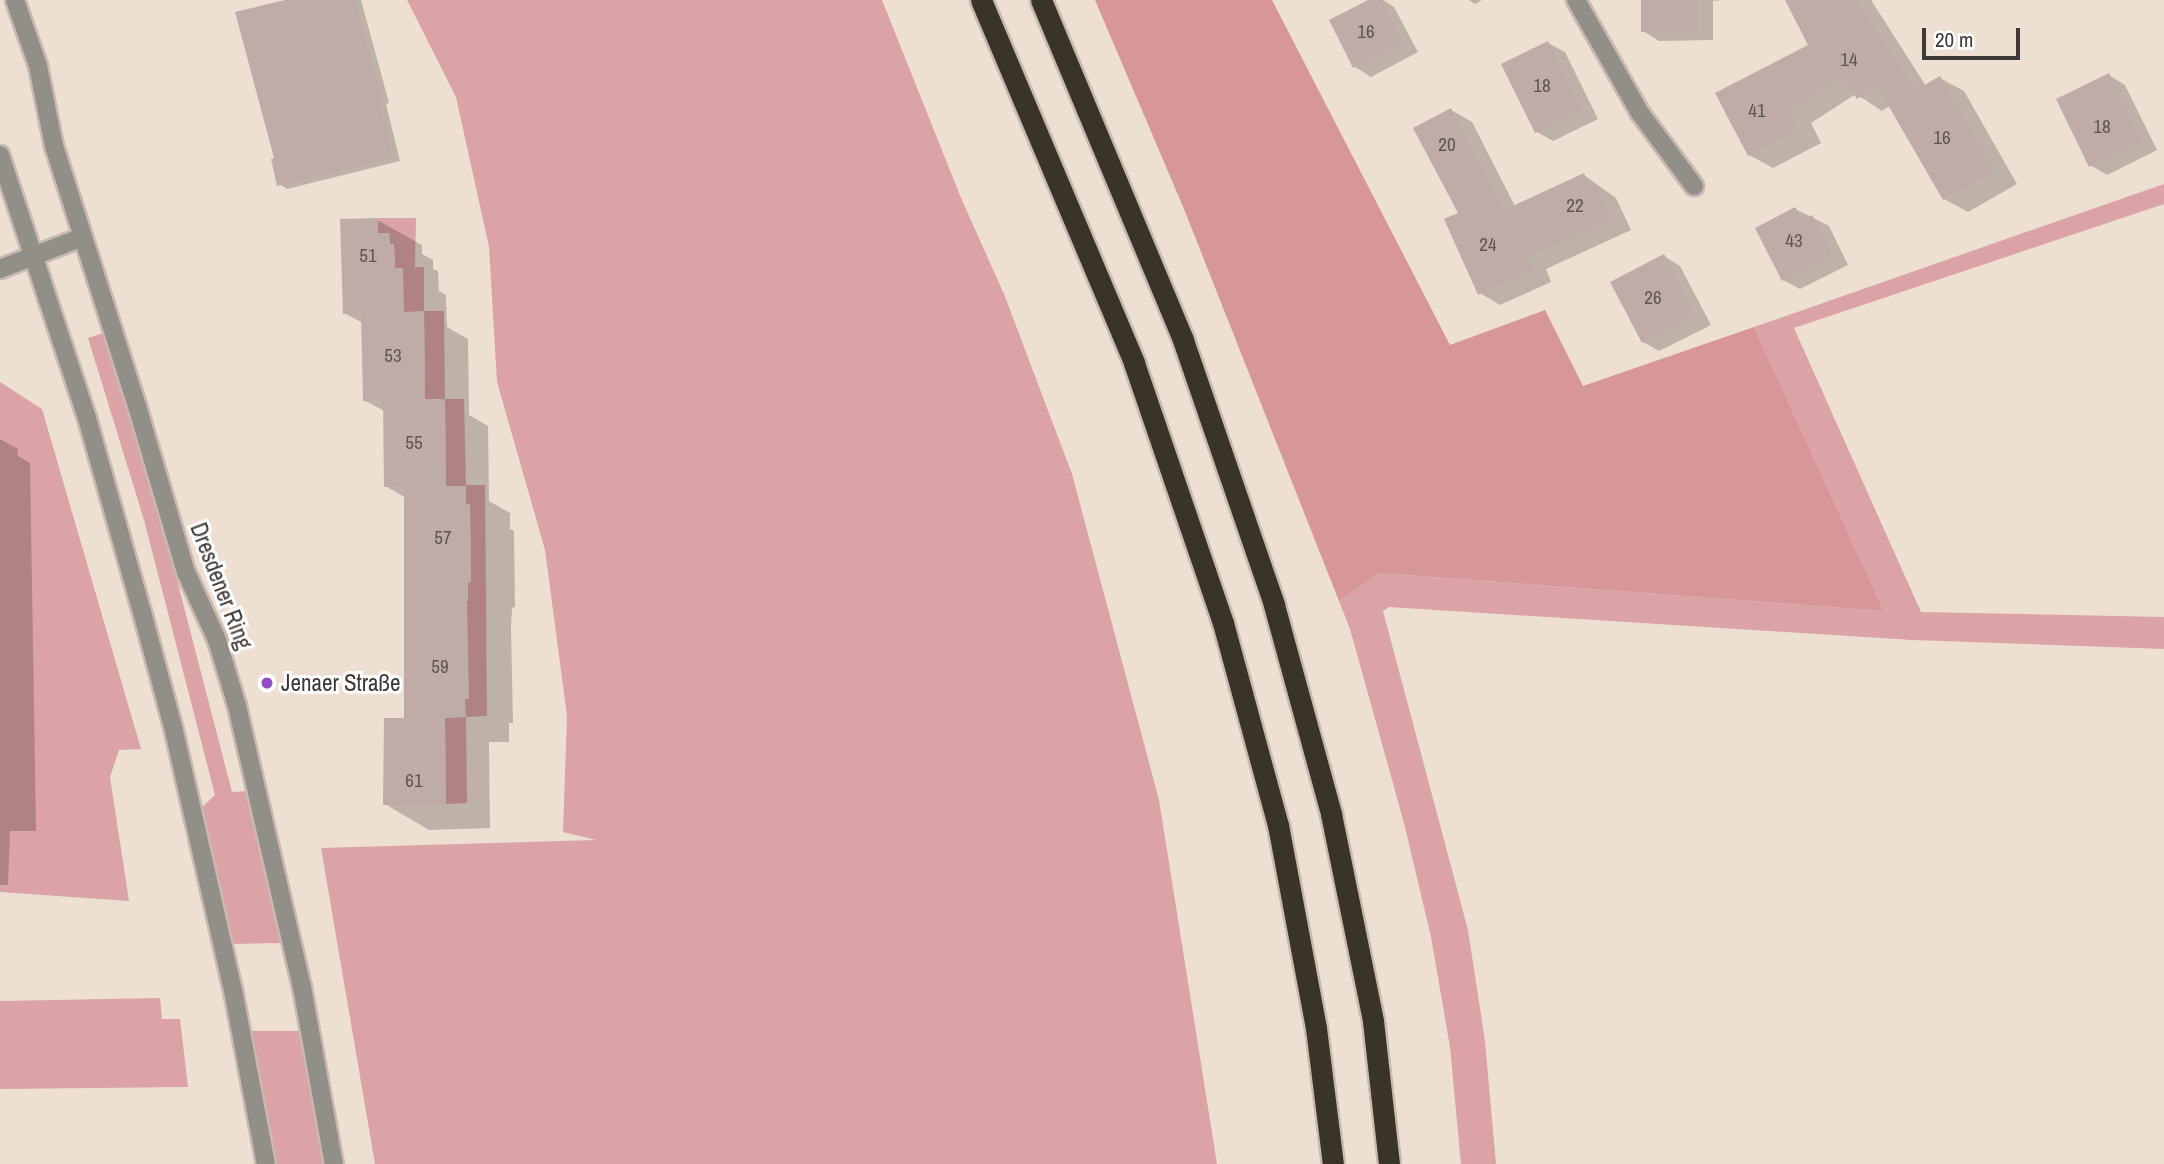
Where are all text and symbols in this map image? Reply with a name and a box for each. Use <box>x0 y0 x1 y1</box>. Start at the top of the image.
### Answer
scale bar <box>1926 14 2024 58</box>
house number: 16 <box>1357 21 1375 43</box>
text: 20 m <box>1935 25 1973 54</box>
house number: 14 <box>1840 49 1858 71</box>
house number: 18 <box>1533 75 1551 97</box>
house number: 41 <box>1748 100 1766 122</box>
house number: 18 <box>2093 116 2111 138</box>
house number: 16 <box>1933 127 1951 149</box>
house number: 20 <box>1438 134 1456 156</box>
house number: 22 <box>1566 195 1584 217</box>
house number: 43 <box>1785 230 1803 252</box>
house number: 24 <box>1479 234 1497 256</box>
house number: 51 <box>359 245 377 267</box>
house number: 26 <box>1644 287 1662 309</box>
house number: 53 <box>384 345 402 367</box>
house number: 55 <box>405 432 423 454</box>
street label: Dresdener Ring <box>184 519 258 653</box>
house number: 57 <box>434 527 452 549</box>
house number: 59 <box>431 656 449 678</box>
place label: Jenaer Straße <box>281 669 401 697</box>
marker: Jenaer Straße <box>259 675 275 691</box>
house number: 61 <box>405 770 423 792</box>

